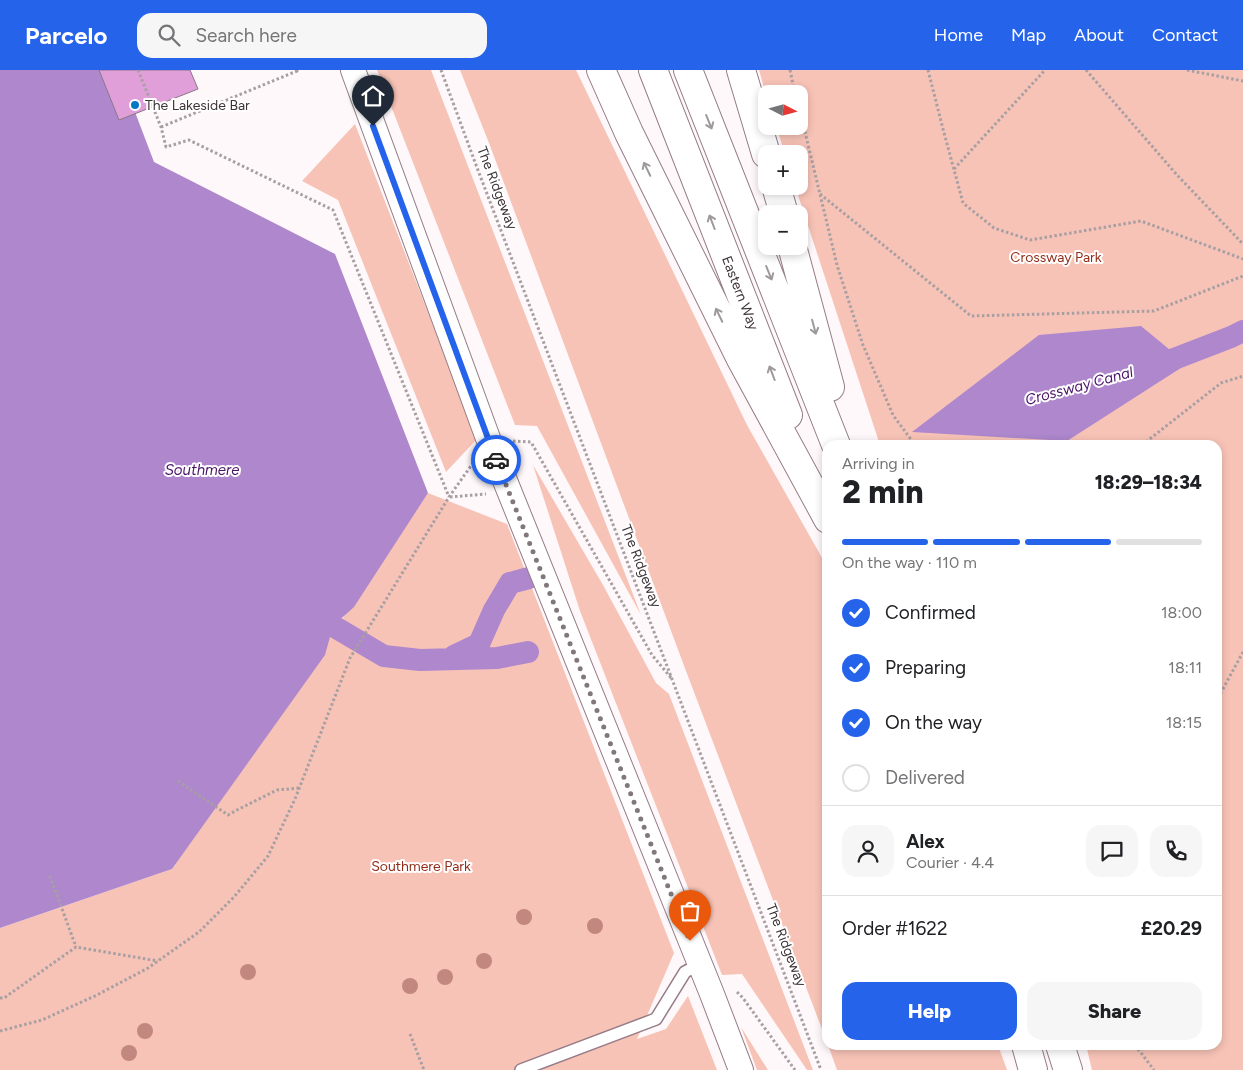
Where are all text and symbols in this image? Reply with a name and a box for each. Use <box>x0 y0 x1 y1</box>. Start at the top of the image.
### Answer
search box <box>137 13 487 58</box>
text: Parcelo <box>25 21 107 50</box>
icon: search <box>155 21 183 49</box>
text: Search here <box>195 24 297 47</box>
text: Home <box>934 24 983 46</box>
text: Map <box>1011 24 1046 46</box>
text: About <box>1074 24 1124 46</box>
text: Contact <box>1152 24 1218 46</box>
pin <box>352 75 394 126</box>
icon: home <box>359 82 387 110</box>
north arrow <box>758 85 808 135</box>
map controls <box>758 85 808 255</box>
place label: The Lakeside Bar <box>145 97 250 114</box>
marker: The Lakeside Bar <box>129 99 141 111</box>
one-way arrow <box>705 114 714 129</box>
street label: The Ridgeway <box>473 144 521 233</box>
button: + <box>758 145 808 195</box>
one-way arrow <box>642 162 651 177</box>
button: − <box>758 205 808 255</box>
one-way arrow <box>707 215 717 230</box>
park label: Crossway Park <box>1010 249 1102 266</box>
street label: Eastern Way <box>718 253 762 333</box>
one-way arrow <box>764 265 774 280</box>
one-way arrow <box>714 308 723 323</box>
one-way arrow <box>809 319 819 335</box>
water label: Crossway Canal <box>1023 363 1136 409</box>
one-way arrow <box>766 366 776 381</box>
courier <box>471 435 521 485</box>
icon: car <box>482 446 510 474</box>
text: Arriving in <box>842 454 914 473</box>
water label: Southmere <box>165 461 239 479</box>
text: 18:29–18:34 <box>1095 471 1202 494</box>
text: 2 min <box>842 473 924 511</box>
street label: The Ridgeway <box>617 522 665 611</box>
text: On the way · 110 m <box>842 553 977 572</box>
icon: check <box>842 599 870 627</box>
text: Confirmed <box>885 601 976 624</box>
text: 18:00 <box>1161 603 1202 622</box>
icon: check <box>842 654 870 682</box>
text: Preparing <box>885 656 966 679</box>
text: 18:11 <box>1168 658 1202 677</box>
icon: check <box>842 709 870 737</box>
text: On the way <box>885 711 982 734</box>
text: 18:15 <box>1166 713 1202 732</box>
text: Delivered <box>885 766 965 789</box>
button: person <box>842 825 894 877</box>
button: chat <box>1086 825 1138 877</box>
button: phone <box>1150 825 1202 877</box>
text: Alex <box>906 830 945 853</box>
text: Courier · 4.4 <box>906 853 994 872</box>
park label: Southmere Park <box>371 858 471 875</box>
pin <box>669 890 711 941</box>
icon: bag <box>676 897 704 925</box>
street label: The Ridgeway <box>762 901 810 990</box>
text: Order #1622 <box>842 917 948 940</box>
text: £20.29 <box>1141 917 1202 940</box>
button: Help <box>842 982 1017 1040</box>
button: Share <box>1027 982 1202 1040</box>

